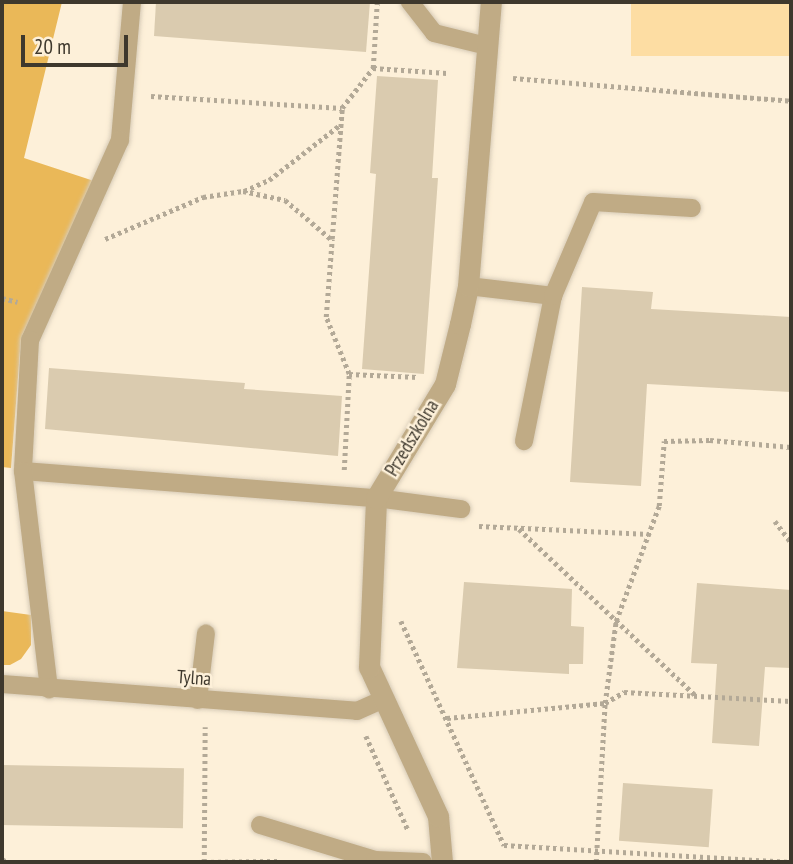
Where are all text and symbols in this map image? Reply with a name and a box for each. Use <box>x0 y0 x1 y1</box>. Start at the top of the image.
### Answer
scale bar <box>24 21 131 65</box>
text: 20 m <box>34 33 71 60</box>
street label: Przedszkolna <box>380 396 444 480</box>
street label: Tylna <box>176 665 212 691</box>

